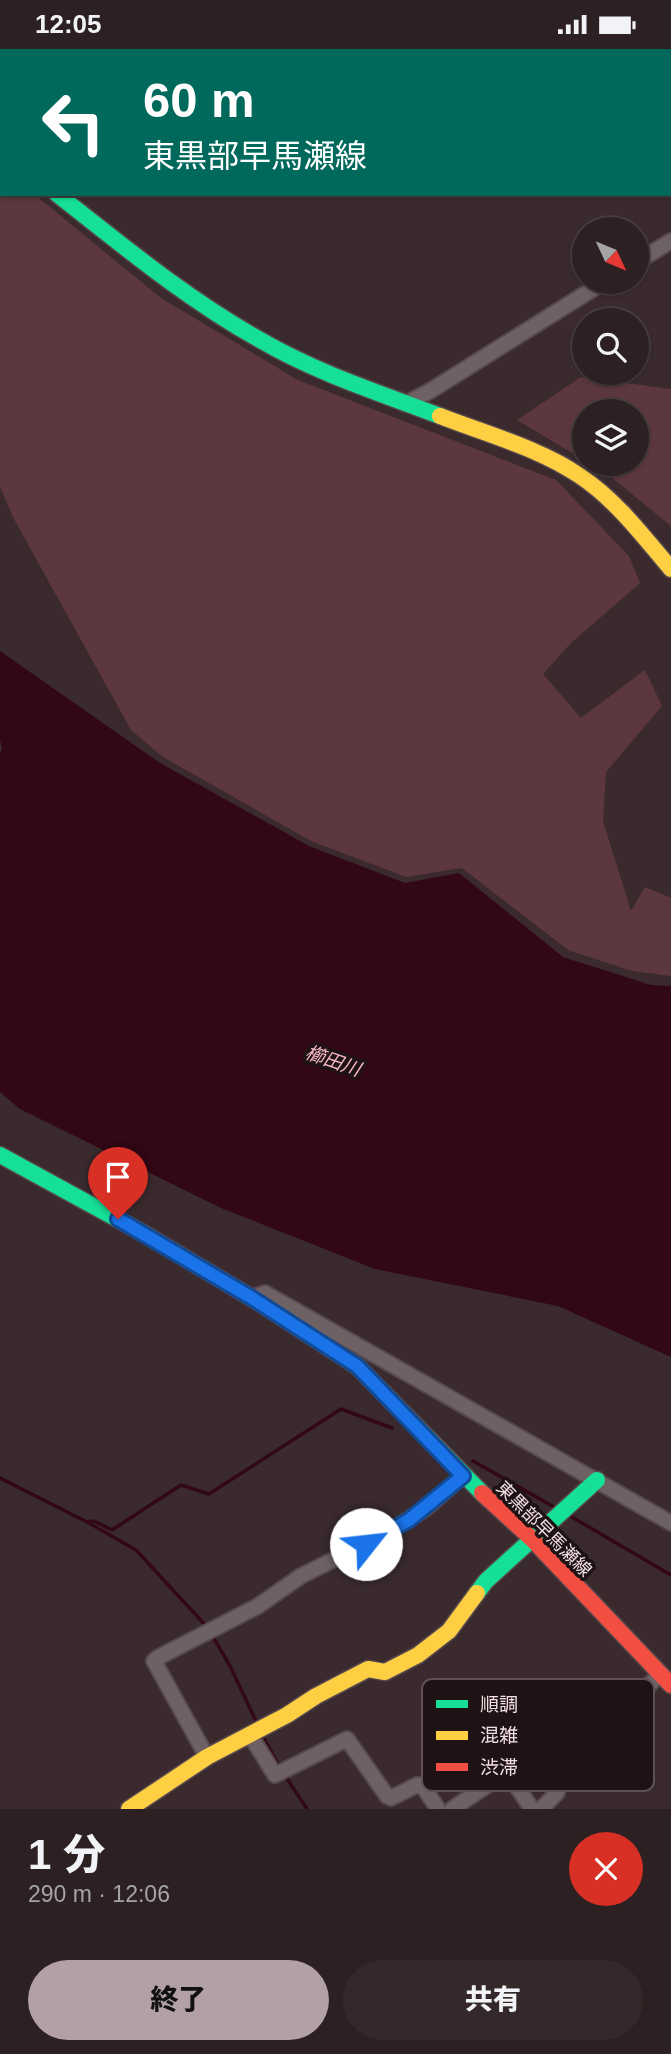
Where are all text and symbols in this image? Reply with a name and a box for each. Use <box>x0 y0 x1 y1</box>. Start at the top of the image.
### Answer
text: 12:05 <box>35 9 102 39</box>
text: 60 m <box>143 73 255 127</box>
icon: left <box>28 77 119 168</box>
text: 東黒部早馬瀬線 <box>143 138 367 174</box>
north arrow <box>572 217 649 294</box>
map controls <box>572 217 649 476</box>
button: search <box>572 308 649 385</box>
button: layers <box>572 399 649 476</box>
water label: 櫛田川 <box>303 1042 365 1081</box>
pin <box>88 1147 148 1219</box>
icon: arrive <box>99 1158 137 1196</box>
street label: 東黒部早馬瀬線 <box>492 1477 596 1581</box>
position arrow <box>329 1507 403 1581</box>
legend <box>422 1679 654 1791</box>
text: 順調 <box>480 1694 518 1715</box>
text: 混雑 <box>480 1725 518 1746</box>
text: 渋滞 <box>480 1757 518 1778</box>
text: 1 分 <box>28 1831 105 1878</box>
button: close <box>569 1832 643 1906</box>
text: 290 m · 12:06 <box>28 1881 170 1907</box>
button: 終了 <box>28 1960 329 2040</box>
button: 共有 <box>343 1960 643 2040</box>

